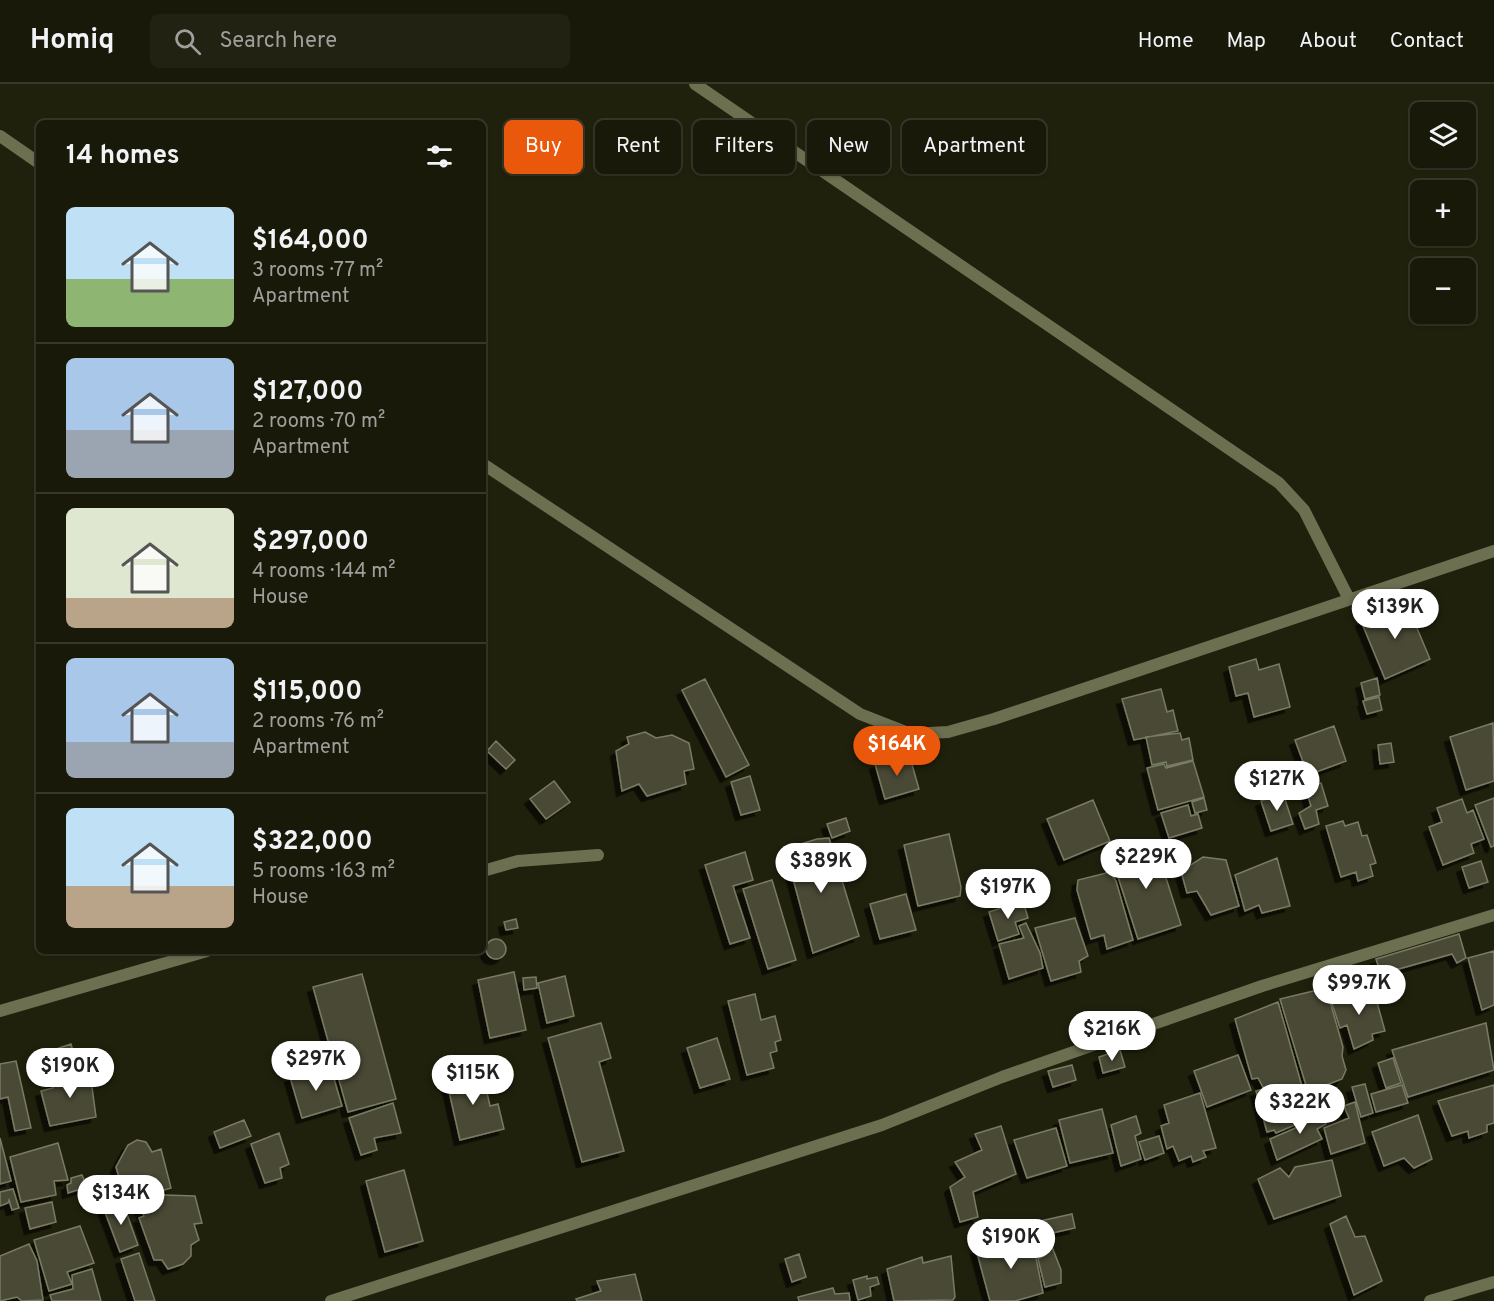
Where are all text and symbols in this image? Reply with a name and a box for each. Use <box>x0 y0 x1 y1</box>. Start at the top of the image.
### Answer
search box <box>150 14 570 68</box>
text: Homiq <box>30 23 114 59</box>
icon: search <box>171 25 204 58</box>
text: Search here <box>219 28 337 55</box>
text: Home <box>1138 28 1194 55</box>
text: Map <box>1227 28 1266 55</box>
text: About <box>1299 28 1357 55</box>
text: Contact <box>1390 28 1464 55</box>
map controls <box>1410 102 1476 324</box>
button: layers <box>1410 102 1476 168</box>
chip: Buy <box>504 120 583 174</box>
chip: Rent <box>595 120 681 174</box>
chip: Filters <box>693 120 795 174</box>
chip: New <box>807 120 890 174</box>
chip: Apartment <box>902 120 1046 174</box>
text: 14 homes <box>66 140 180 173</box>
icon: filters <box>423 140 456 173</box>
button: + <box>1410 180 1476 246</box>
text: $164,000 <box>252 225 369 258</box>
icon: home <box>114 231 186 303</box>
text: 3 rooms · 77 m² <box>252 258 383 284</box>
button: − <box>1410 258 1476 324</box>
text: Apartment <box>252 284 350 310</box>
text: $127,000 <box>252 376 363 409</box>
icon: home <box>114 382 186 454</box>
text: 2 rooms · 70 m² <box>252 409 385 435</box>
text: Apartment <box>252 435 350 461</box>
text: $297,000 <box>252 526 369 559</box>
icon: home <box>114 532 186 604</box>
text: 4 rooms · 144 m² <box>252 559 395 585</box>
text: House <box>252 585 308 611</box>
pin: $139K <box>1353 589 1437 640</box>
text: $139K <box>1366 595 1424 621</box>
text: $115,000 <box>252 676 362 709</box>
icon: home <box>114 682 186 754</box>
text: 2 rooms · 76 m² <box>252 709 384 735</box>
pin: $164K <box>855 726 939 777</box>
text: $164K <box>867 732 927 758</box>
text: Apartment <box>252 735 350 761</box>
pin: $127K <box>1235 761 1319 812</box>
text: $127K <box>1249 767 1305 793</box>
text: $322,000 <box>252 826 373 859</box>
icon: home <box>114 832 186 904</box>
pin: $229K <box>1104 839 1188 890</box>
pin: $389K <box>779 843 863 894</box>
text: $229K <box>1115 845 1177 871</box>
text: $389K <box>789 849 853 875</box>
text: 5 rooms · 163 m² <box>252 859 395 885</box>
pin: $197K <box>966 869 1050 920</box>
text: $197K <box>980 875 1036 901</box>
text: House <box>252 885 308 911</box>
pin: $99.7K <box>1310 965 1408 1016</box>
text: $99.7K <box>1327 971 1391 997</box>
pin: $216K <box>1070 1011 1154 1062</box>
text: $216K <box>1083 1017 1141 1043</box>
pin: $297K <box>274 1041 358 1092</box>
text: $297K <box>285 1047 347 1073</box>
pin: $190K <box>28 1048 112 1099</box>
text: $190K <box>40 1054 100 1080</box>
pin: $115K <box>431 1055 515 1106</box>
text: $115K <box>446 1061 500 1087</box>
pin: $322K <box>1258 1084 1342 1135</box>
text: $322K <box>1269 1090 1331 1116</box>
pin: $134K <box>79 1175 163 1226</box>
text: $134K <box>91 1181 151 1207</box>
pin: $190K <box>969 1219 1053 1270</box>
text: $190K <box>981 1225 1041 1251</box>

